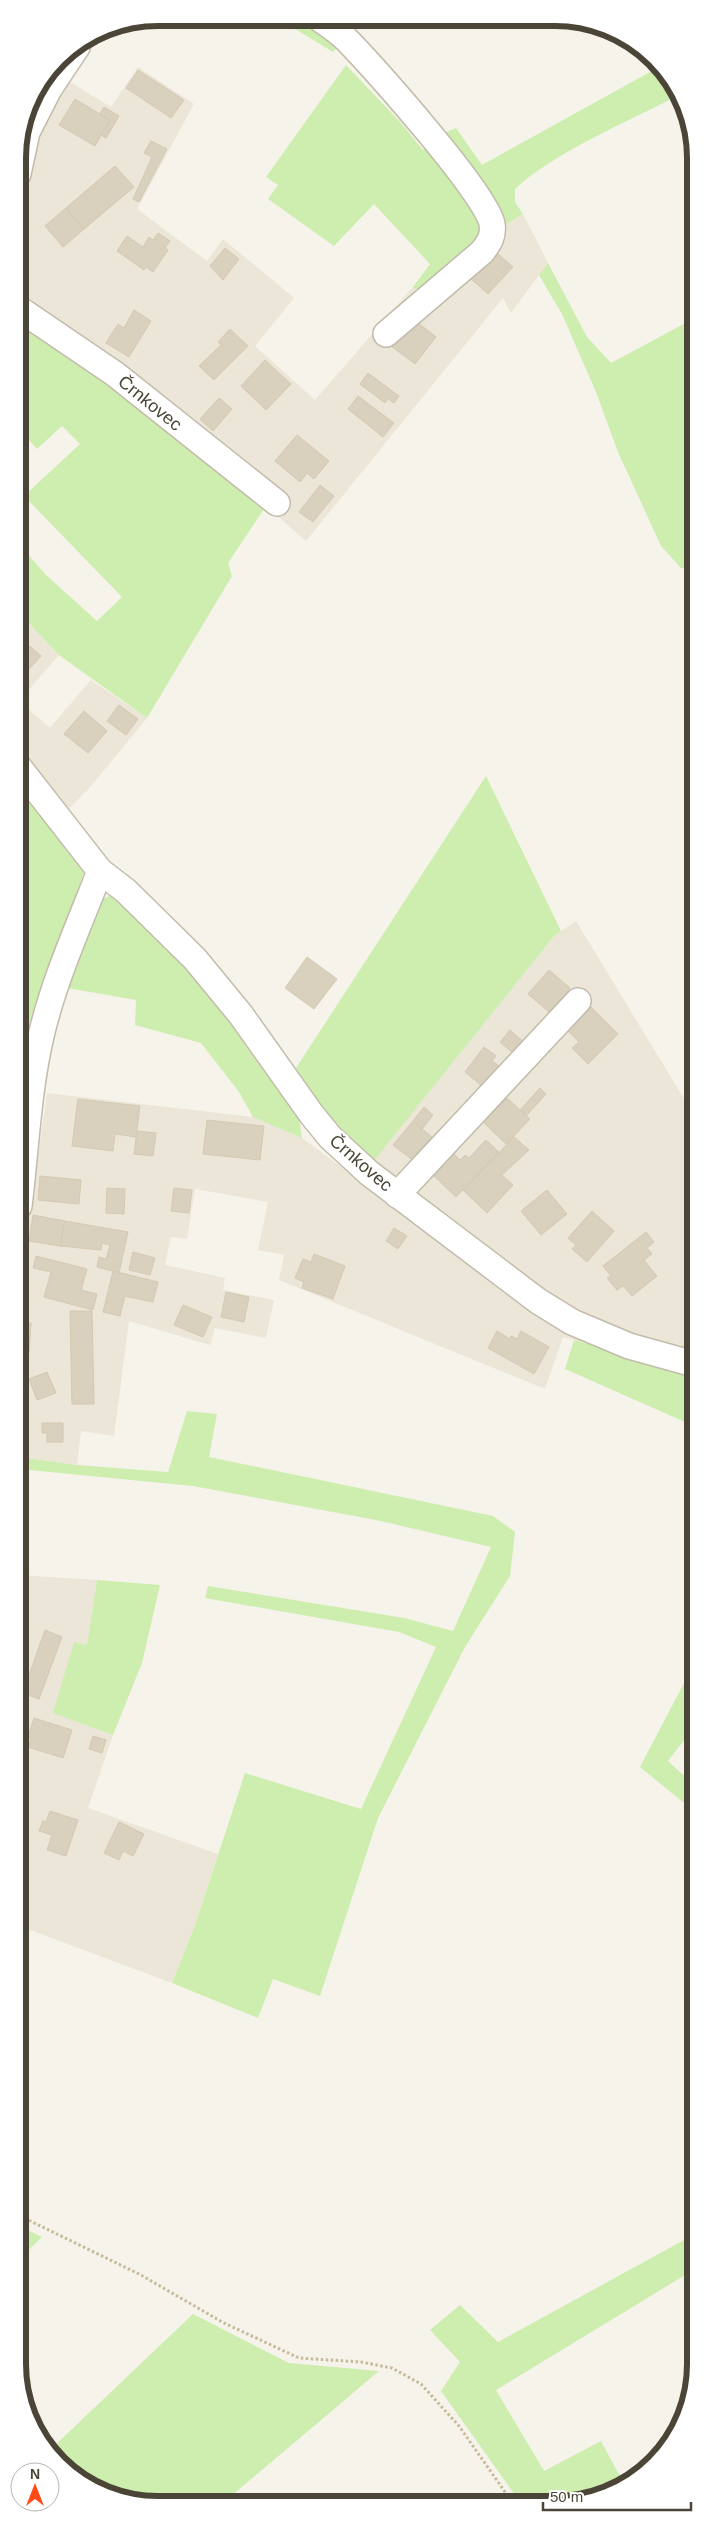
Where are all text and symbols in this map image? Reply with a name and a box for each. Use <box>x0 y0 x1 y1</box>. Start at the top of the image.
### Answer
street label: Črnkovec <box>114 371 186 435</box>
street label: Črnkovec <box>326 1130 397 1195</box>
north arrow <box>10 2462 60 2512</box>
text: N <box>30 2466 40 2482</box>
scale bar <box>543 2480 690 2512</box>
text: 50 m <box>550 2488 583 2505</box>

